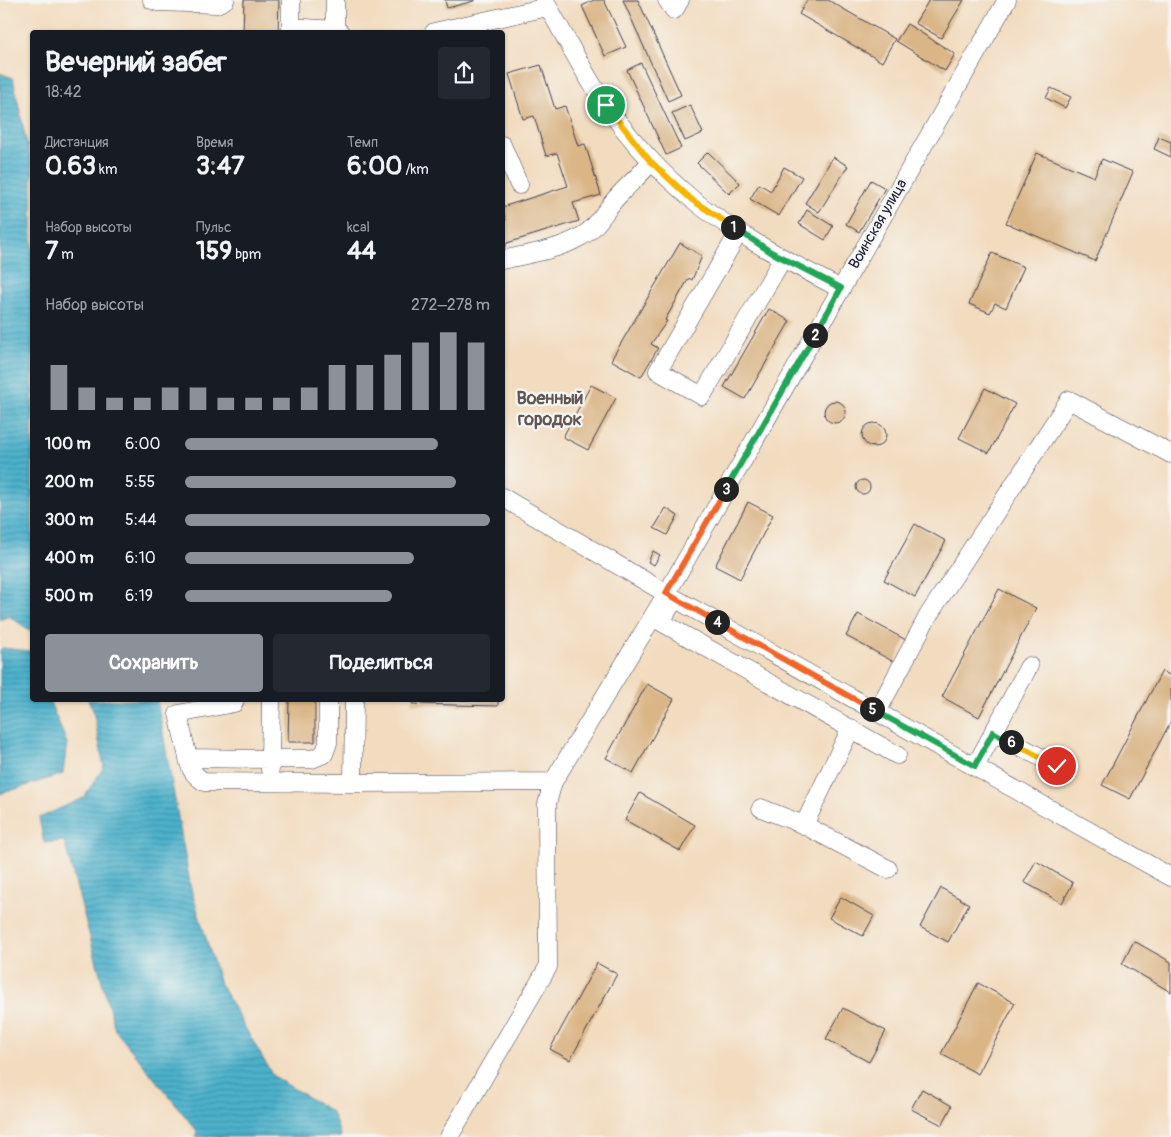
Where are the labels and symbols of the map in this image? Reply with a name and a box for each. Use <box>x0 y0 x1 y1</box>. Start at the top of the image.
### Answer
pin <box>585 84 627 126</box>
street label: Воинская улица <box>845 176 911 272</box>
pin: 1 <box>720 214 746 240</box>
pin: 2 <box>802 322 828 348</box>
district label: Военный городок <box>517 387 583 431</box>
pin: 3 <box>714 476 738 502</box>
pin: 4 <box>704 610 730 634</box>
pin: 5 <box>860 696 884 722</box>
pin: 6 <box>998 730 1024 754</box>
pin <box>1036 745 1078 787</box>

